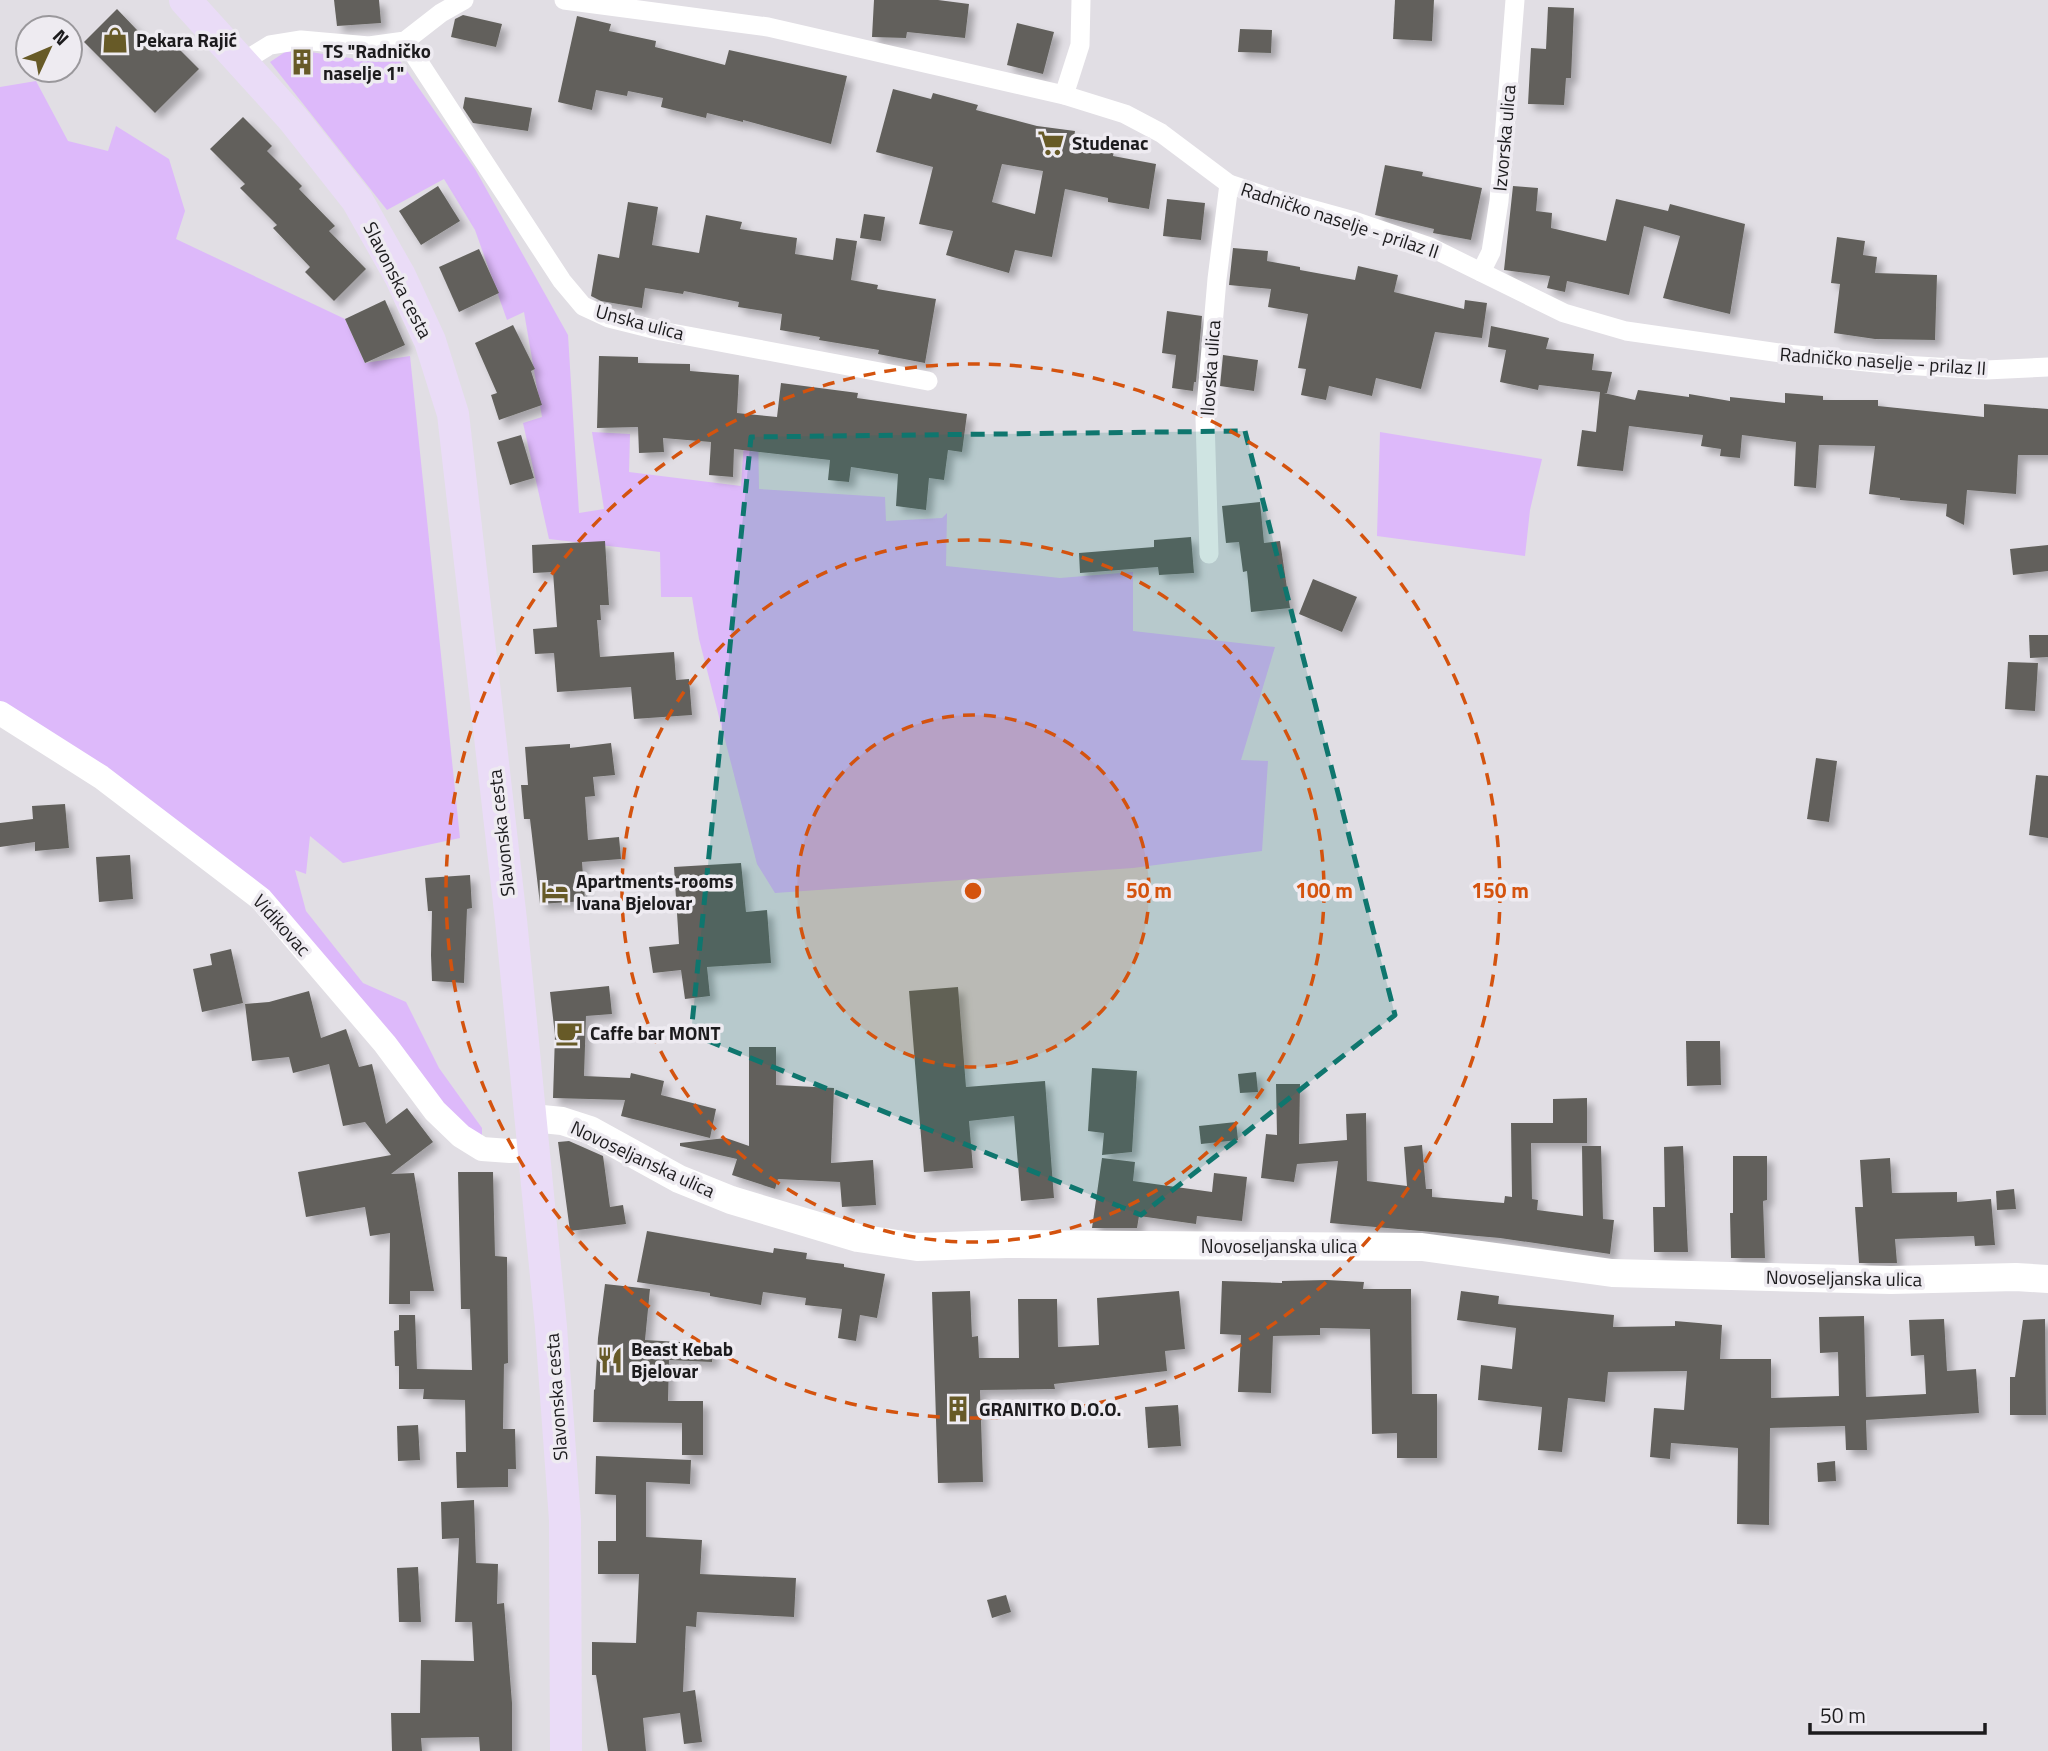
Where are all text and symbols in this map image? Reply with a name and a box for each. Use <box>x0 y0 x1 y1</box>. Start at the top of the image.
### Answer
north arrow <box>14 14 84 84</box>
text: N <box>47 22 77 52</box>
shop icon: Pekara Rajić <box>100 25 130 55</box>
place label: Pekara Rajić <box>136 25 237 54</box>
place label: TS "Radničko naselje 1" <box>323 36 431 87</box>
building icon: TS "Radničko naselje 1" <box>287 47 317 77</box>
street label: Izvorska ulica <box>1484 83 1523 192</box>
supermarket icon: Studenac <box>1036 128 1066 158</box>
place label: Studenac <box>1072 128 1148 157</box>
street label: Radničko naselje - prilaz II <box>1237 174 1443 265</box>
street label: Slavonska cesta <box>357 216 441 344</box>
street label: Unska ulica <box>593 296 688 347</box>
street label: Ilovska ulica <box>1192 319 1227 417</box>
street label: Radničko naselje - prilaz II <box>1779 339 1987 382</box>
street label: Slavonska cesta <box>479 768 522 898</box>
place label: Apartments-rooms Ivana Bjelovar <box>576 866 733 917</box>
text: 50 m <box>1126 874 1172 906</box>
text: 100 m <box>1295 874 1353 906</box>
text: 150 m <box>1471 874 1529 906</box>
hotel icon: Apartments-rooms Ivana Bjelovar <box>540 877 570 907</box>
centre of rings <box>961 879 985 903</box>
street label: Vidikovac <box>247 887 318 962</box>
cafe icon: Caffe bar MONT <box>554 1018 584 1048</box>
place label: Caffe bar MONT <box>590 1018 721 1047</box>
street label: Novoseljanska ulica <box>566 1112 721 1205</box>
street label: Novoseljanska ulica <box>1201 1231 1358 1260</box>
street label: Novoseljanska ulica <box>1766 1262 1923 1293</box>
street label: Slavonska cesta <box>537 1332 574 1462</box>
place label: Beast Kebab Bjelovar <box>631 1334 733 1385</box>
restaurant icon: Beast Kebab Bjelovar <box>595 1345 625 1375</box>
building icon: GRANITKO D.O.O. <box>943 1394 973 1424</box>
place label: GRANITKO D.O.O. <box>979 1394 1121 1423</box>
scale bar <box>1810 1692 1985 1736</box>
text: 50 m <box>1820 1699 1866 1731</box>

